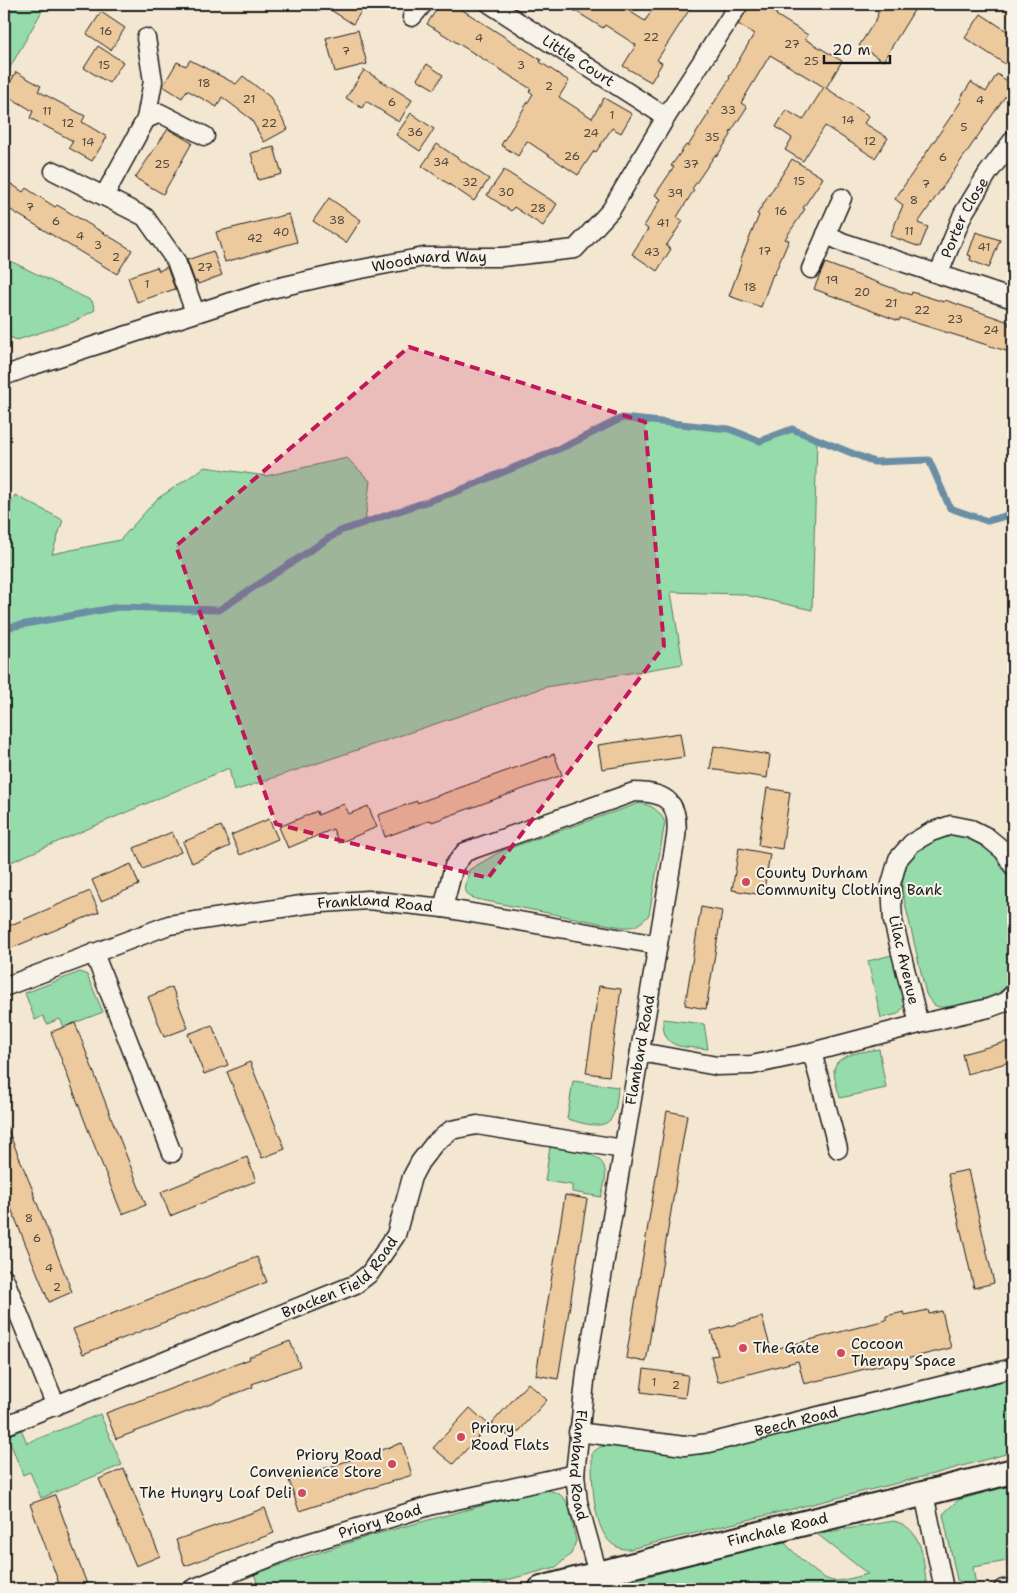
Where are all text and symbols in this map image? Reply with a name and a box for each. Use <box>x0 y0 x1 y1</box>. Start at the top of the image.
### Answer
house number: 16 <box>99 23 113 39</box>
house number: 22 <box>643 29 659 45</box>
house number: 4 <box>475 30 483 46</box>
street label: Little Court <box>538 30 618 91</box>
scale bar <box>824 32 891 64</box>
house number: 27 <box>784 36 800 52</box>
text: 20 m <box>832 40 871 60</box>
house number: 7 <box>342 43 350 59</box>
house number: 25 <box>803 53 819 69</box>
house number: 15 <box>98 57 110 73</box>
house number: 3 <box>517 57 525 73</box>
house number: 18 <box>197 75 211 91</box>
house number: 2 <box>545 78 553 94</box>
house number: 21 <box>243 91 255 107</box>
house number: 4 <box>976 92 984 108</box>
house number: 6 <box>388 94 396 110</box>
house number: 33 <box>720 102 736 118</box>
house number: 11 <box>42 103 52 119</box>
house number: 1 <box>609 107 615 123</box>
house number: 14 <box>842 112 854 128</box>
house number: 12 <box>62 115 74 131</box>
house number: 22 <box>261 115 277 131</box>
house number: 5 <box>960 119 968 135</box>
house number: 36 <box>407 124 423 140</box>
house number: 24 <box>583 125 599 141</box>
house number: 35 <box>704 129 720 145</box>
house number: 12 <box>864 133 876 149</box>
house number: 14 <box>82 134 94 150</box>
house number: 26 <box>564 148 580 164</box>
house number: 6 <box>939 149 947 165</box>
house number: 34 <box>433 154 449 170</box>
house number: 25 <box>154 156 170 172</box>
house number: 37 <box>683 156 699 172</box>
house number: 15 <box>793 173 805 189</box>
street label: Porter Close <box>936 173 993 261</box>
house number: 32 <box>462 174 478 190</box>
house number: 7 <box>922 176 930 192</box>
house number: 30 <box>498 184 514 200</box>
house number: 39 <box>667 185 683 201</box>
house number: 8 <box>910 192 918 208</box>
house number: 7 <box>26 199 34 215</box>
house number: 28 <box>530 200 546 216</box>
house number: 16 <box>774 203 788 219</box>
house number: 38 <box>329 212 345 228</box>
house number: 6 <box>52 213 60 229</box>
house number: 41 <box>657 215 669 231</box>
house number: 11 <box>904 223 914 239</box>
house number: 40 <box>273 224 289 240</box>
house number: 4 <box>76 228 84 244</box>
house number: 42 <box>247 230 263 246</box>
house number: 3 <box>94 237 102 253</box>
house number: 41 <box>978 239 990 255</box>
house number: 17 <box>759 243 771 259</box>
house number: 43 <box>644 244 660 260</box>
street label: Woodward Way <box>370 247 487 277</box>
house number: 2 <box>112 249 120 265</box>
house number: 27 <box>197 259 213 275</box>
house number: 19 <box>826 272 838 288</box>
house number: 1 <box>144 276 150 292</box>
house number: 18 <box>743 279 757 295</box>
house number: 20 <box>854 284 870 300</box>
house number: 21 <box>885 295 897 311</box>
house number: 22 <box>914 302 930 318</box>
house number: 23 <box>947 311 963 327</box>
house number: 24 <box>983 322 999 338</box>
place label: County Durham Community Clothing Bank <box>756 863 942 900</box>
marker: County Durham Community Clothing Bank <box>740 876 752 888</box>
street label: Frankland Road <box>316 890 434 917</box>
street label: Lilac Avenue <box>884 913 924 1007</box>
street label: Flambard Road <box>620 993 660 1107</box>
house number: 8 <box>25 1210 33 1226</box>
house number: 6 <box>33 1230 41 1246</box>
street label: Bracken Field Road <box>279 1232 402 1323</box>
house number: 4 <box>45 1260 53 1276</box>
house number: 2 <box>53 1279 61 1295</box>
place label: Cocoon Therapy Space <box>851 1334 956 1371</box>
place label: The Gate <box>753 1338 820 1358</box>
marker: The Gate <box>737 1342 749 1354</box>
marker: Cocoon Therapy Space <box>835 1347 847 1359</box>
house number: 1 <box>651 1374 657 1390</box>
house number: 2 <box>672 1377 680 1393</box>
street label: Beech Road <box>753 1401 840 1441</box>
street label: Flambard Road <box>565 1409 593 1523</box>
place label: Priory Road Flats <box>471 1418 549 1455</box>
marker: Priory Road Flats <box>455 1431 467 1443</box>
place label: Priory Road Convenience Store <box>250 1445 382 1482</box>
marker: Priory Road Convenience Store <box>386 1458 398 1470</box>
place label: The Hungry Loaf Deli <box>139 1483 292 1503</box>
marker: The Hungry Loaf Deli <box>296 1487 308 1499</box>
street label: Priory Road <box>336 1499 425 1543</box>
street label: Finchale Road <box>725 1507 830 1551</box>

